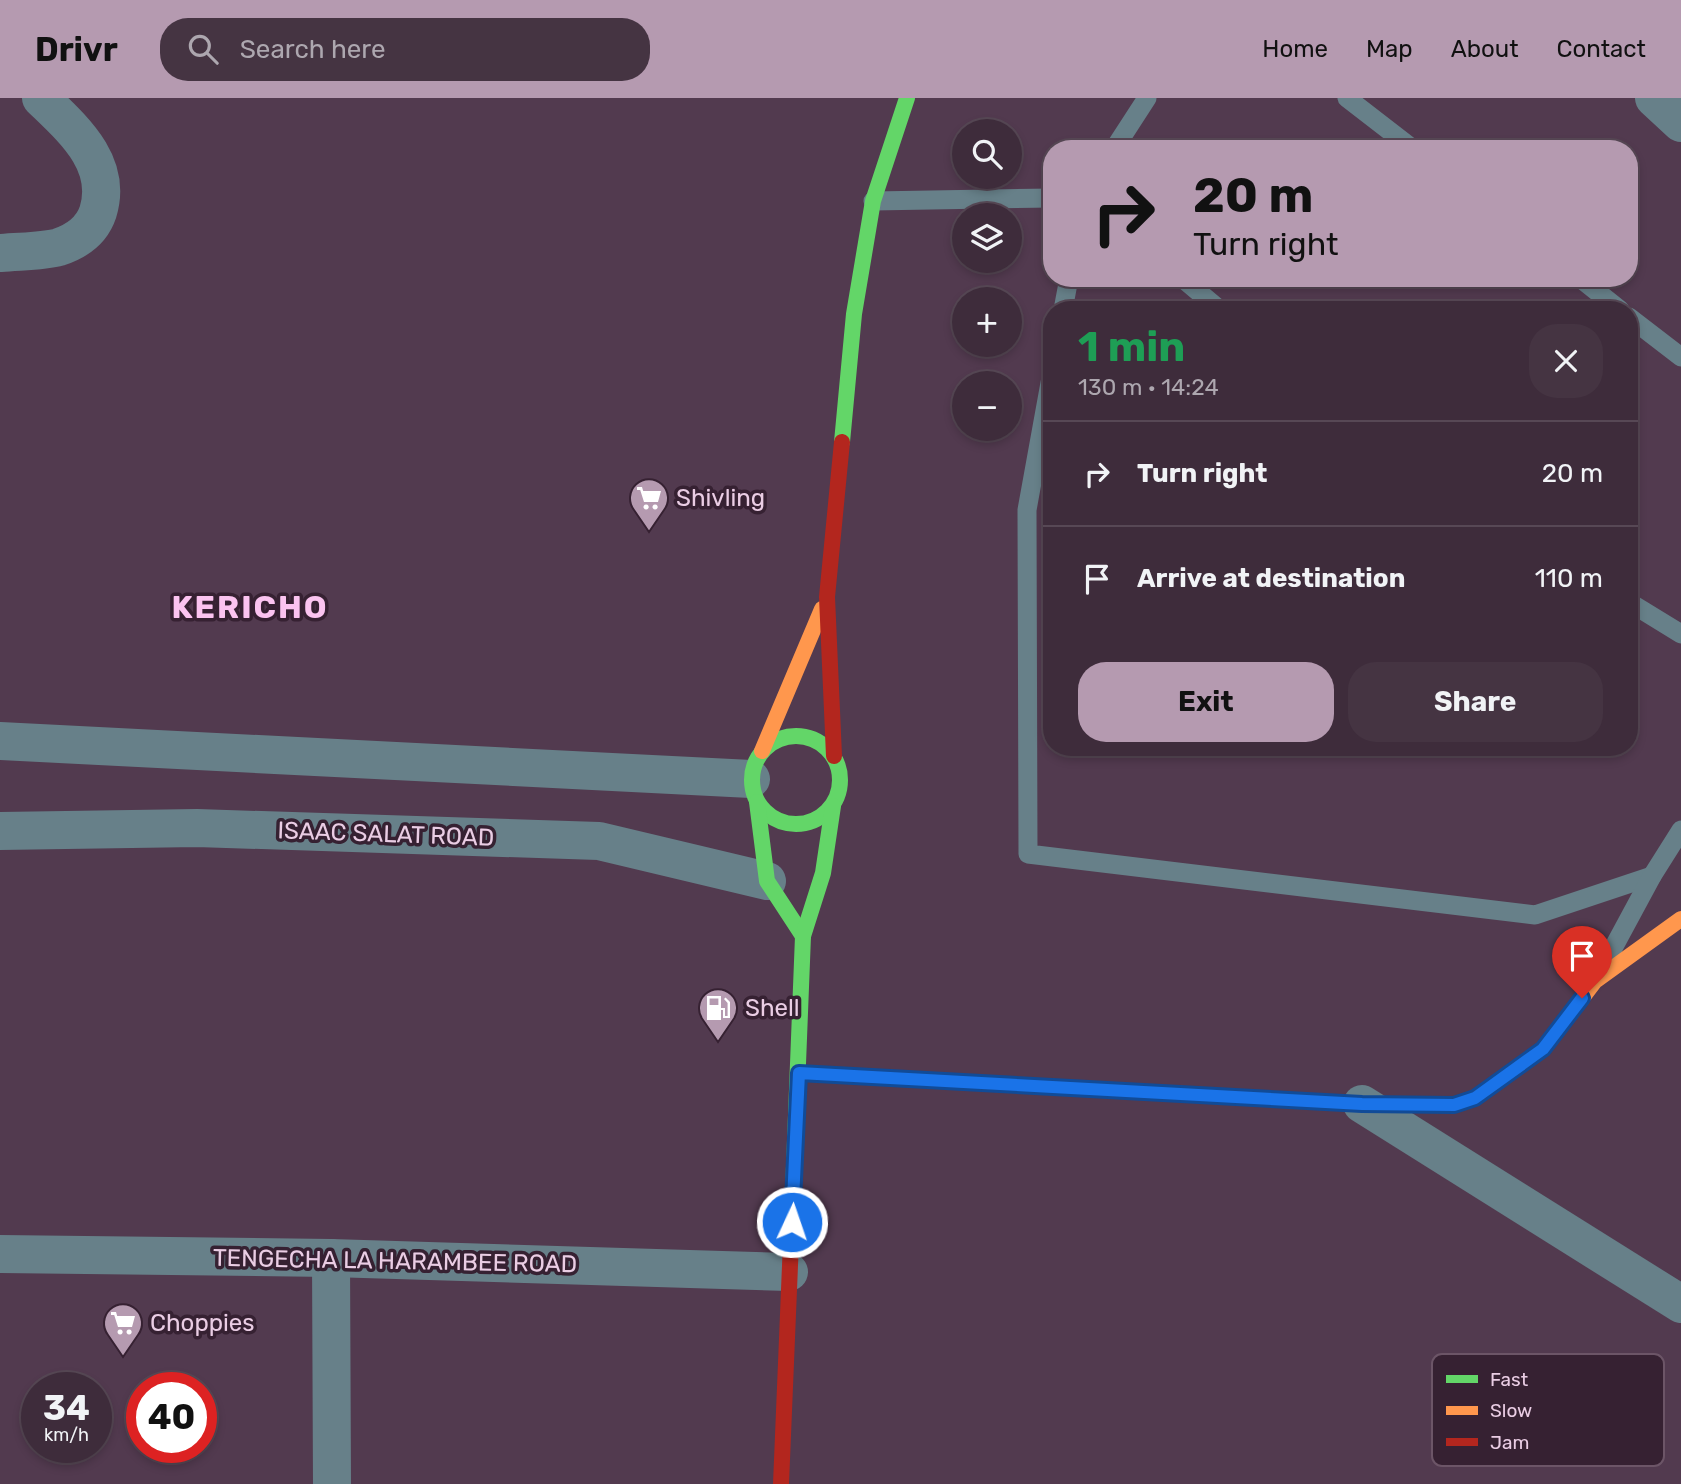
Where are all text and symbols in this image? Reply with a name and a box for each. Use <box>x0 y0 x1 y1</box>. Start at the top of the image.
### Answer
search box <box>160 18 650 81</box>
text: Drivr <box>35 30 118 69</box>
icon: search <box>184 30 222 68</box>
text: Search here <box>240 34 386 65</box>
text: Home <box>1262 35 1328 63</box>
text: Map <box>1366 35 1413 63</box>
text: About <box>1451 35 1519 63</box>
text: Contact <box>1557 35 1646 63</box>
map controls <box>952 119 1022 441</box>
button: search <box>952 119 1022 189</box>
text: 20 m <box>1193 166 1314 224</box>
icon: right <box>1078 168 1169 259</box>
button: layers <box>952 203 1022 273</box>
text: Turn right <box>1193 225 1338 263</box>
button: + <box>952 287 1022 357</box>
text: 1 min <box>1078 322 1185 372</box>
button: close <box>1529 324 1603 398</box>
button: − <box>952 371 1022 441</box>
text: 130 m · 14:24 <box>1078 373 1219 401</box>
icon: right <box>1078 455 1116 493</box>
text: Turn right <box>1137 458 1267 489</box>
text: 20 m <box>1542 458 1603 489</box>
supermarket icon: Shivling <box>628 477 670 532</box>
place label: Shivling <box>676 484 765 512</box>
icon: arrive <box>1078 560 1116 598</box>
text: Arrive at destination <box>1137 563 1405 594</box>
text: 110 m <box>1535 563 1603 594</box>
district label: KERICHO <box>171 588 329 626</box>
button: Exit <box>1078 662 1334 742</box>
button: Share <box>1348 662 1603 742</box>
street label: ISAAC SALAT ROAD <box>277 816 495 852</box>
pin <box>1552 926 1612 998</box>
icon: arrive <box>1563 937 1601 975</box>
fuel station icon: Shell <box>697 987 739 1042</box>
place label: Shell <box>745 994 800 1022</box>
position arrow <box>755 1185 829 1259</box>
street label: TENGECHA LA HARAMBEE ROAD <box>213 1244 577 1278</box>
supermarket icon: Choppies <box>102 1302 144 1357</box>
place label: Choppies <box>150 1309 254 1337</box>
legend <box>1432 1354 1664 1466</box>
text: Fast <box>1490 1368 1529 1391</box>
speed limit sign: 40 <box>126 1372 217 1463</box>
text: 34 <box>43 1387 90 1429</box>
text: Slow <box>1490 1399 1532 1422</box>
text: km/h <box>44 1424 89 1446</box>
text: Jam <box>1490 1431 1529 1454</box>

